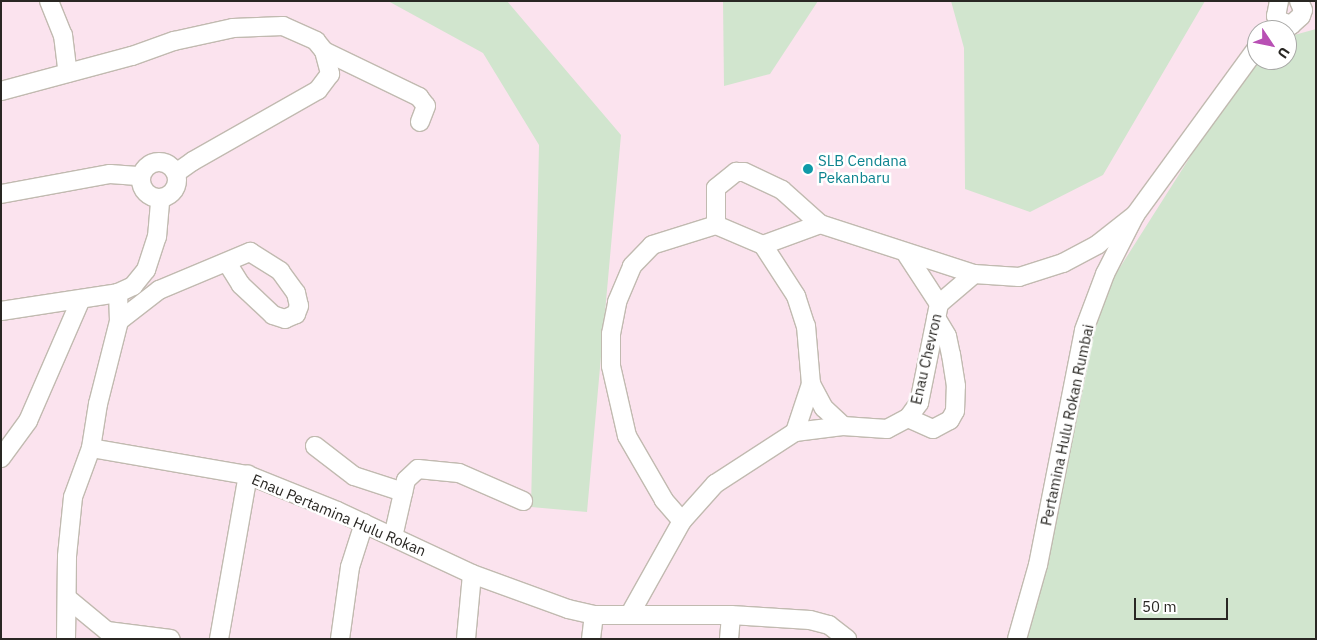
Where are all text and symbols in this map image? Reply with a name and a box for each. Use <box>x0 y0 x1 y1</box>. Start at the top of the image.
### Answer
north arrow <box>1247 20 1297 70</box>
text: U <box>1273 44 1294 62</box>
place label: SLB Cendana Pekanbaru <box>818 151 907 186</box>
marker: SLB Cendana Pekanbaru <box>802 163 814 175</box>
street label: Enau Chevron <box>907 312 945 406</box>
street label: Pertamina Hulu Rokan Rumbai <box>1037 323 1097 527</box>
street label: Enau Pertamina Hulu Rokan <box>249 470 429 560</box>
scale bar <box>1137 588 1231 620</box>
text: 50 m <box>1142 597 1177 616</box>

